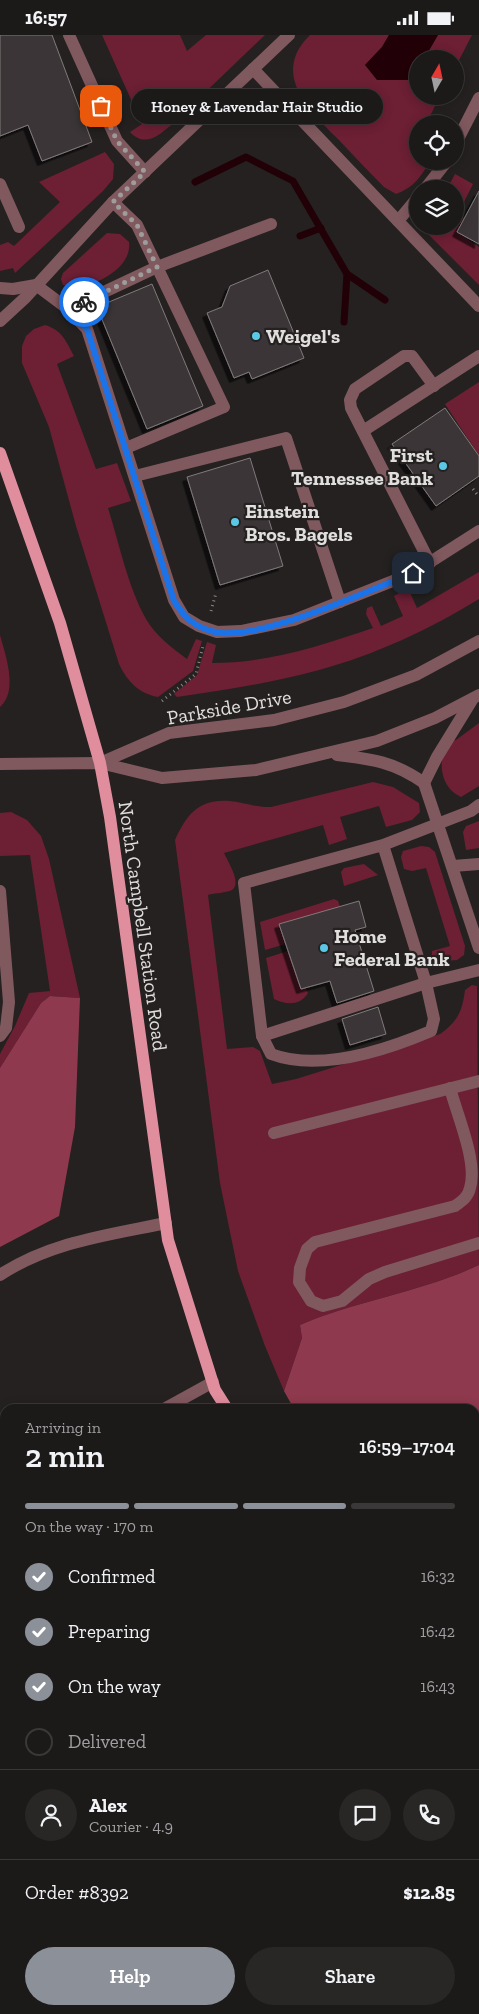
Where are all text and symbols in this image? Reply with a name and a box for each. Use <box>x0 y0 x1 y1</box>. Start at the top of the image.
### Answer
text: 16:57 <box>25 6 67 29</box>
north arrow <box>409 50 464 105</box>
map controls <box>409 50 464 235</box>
pin <box>80 85 122 127</box>
callout: Honey & Lavendar Hair Studio <box>131 89 384 123</box>
icon: bag <box>87 92 115 120</box>
text: Honey & Lavendar Hair Studio <box>151 97 363 116</box>
button: locate <box>409 115 464 170</box>
button: layers <box>409 180 464 235</box>
courier <box>59 277 109 327</box>
icon: bike <box>70 288 98 316</box>
place label: Weigel's <box>266 324 340 348</box>
marker: Weigel's <box>250 330 262 342</box>
place label: First Tennessee Bank <box>291 443 434 490</box>
marker: First Tennessee Bank <box>437 460 449 472</box>
place label: Einstein Bros. Bagels <box>245 499 353 546</box>
marker: Einstein Bros. Bagels <box>229 516 241 528</box>
pin <box>392 552 434 594</box>
icon: home <box>399 559 427 587</box>
street label: Parkside Drive <box>165 684 293 730</box>
street label: North Campbell Station Road <box>114 800 172 1052</box>
place label: Home Federal Bank <box>334 924 450 971</box>
marker: Home Federal Bank <box>318 942 330 954</box>
text: Arriving in <box>25 1418 101 1437</box>
text: 16:59–17:04 <box>359 1435 455 1458</box>
text: 2 min <box>25 1437 104 1475</box>
text: On the way · 170 m <box>25 1517 153 1536</box>
icon: check <box>25 1563 53 1591</box>
text: Confirmed <box>68 1565 155 1588</box>
text: 16:32 <box>421 1567 455 1586</box>
icon: check <box>25 1618 53 1646</box>
text: Preparing <box>68 1620 150 1643</box>
text: 16:42 <box>420 1622 455 1641</box>
icon: check <box>25 1673 53 1701</box>
text: On the way <box>68 1675 161 1698</box>
text: 16:43 <box>420 1677 455 1696</box>
text: Delivered <box>68 1730 146 1753</box>
button: person <box>25 1789 77 1841</box>
button: chat <box>339 1789 391 1841</box>
button: phone <box>403 1789 455 1841</box>
text: Alex <box>89 1794 127 1817</box>
text: Courier · 4.9 <box>89 1817 173 1836</box>
text: Order #8392 <box>25 1881 129 1904</box>
text: $12.85 <box>403 1881 455 1904</box>
button: Help <box>25 1947 235 2005</box>
button: Share <box>245 1947 455 2005</box>

